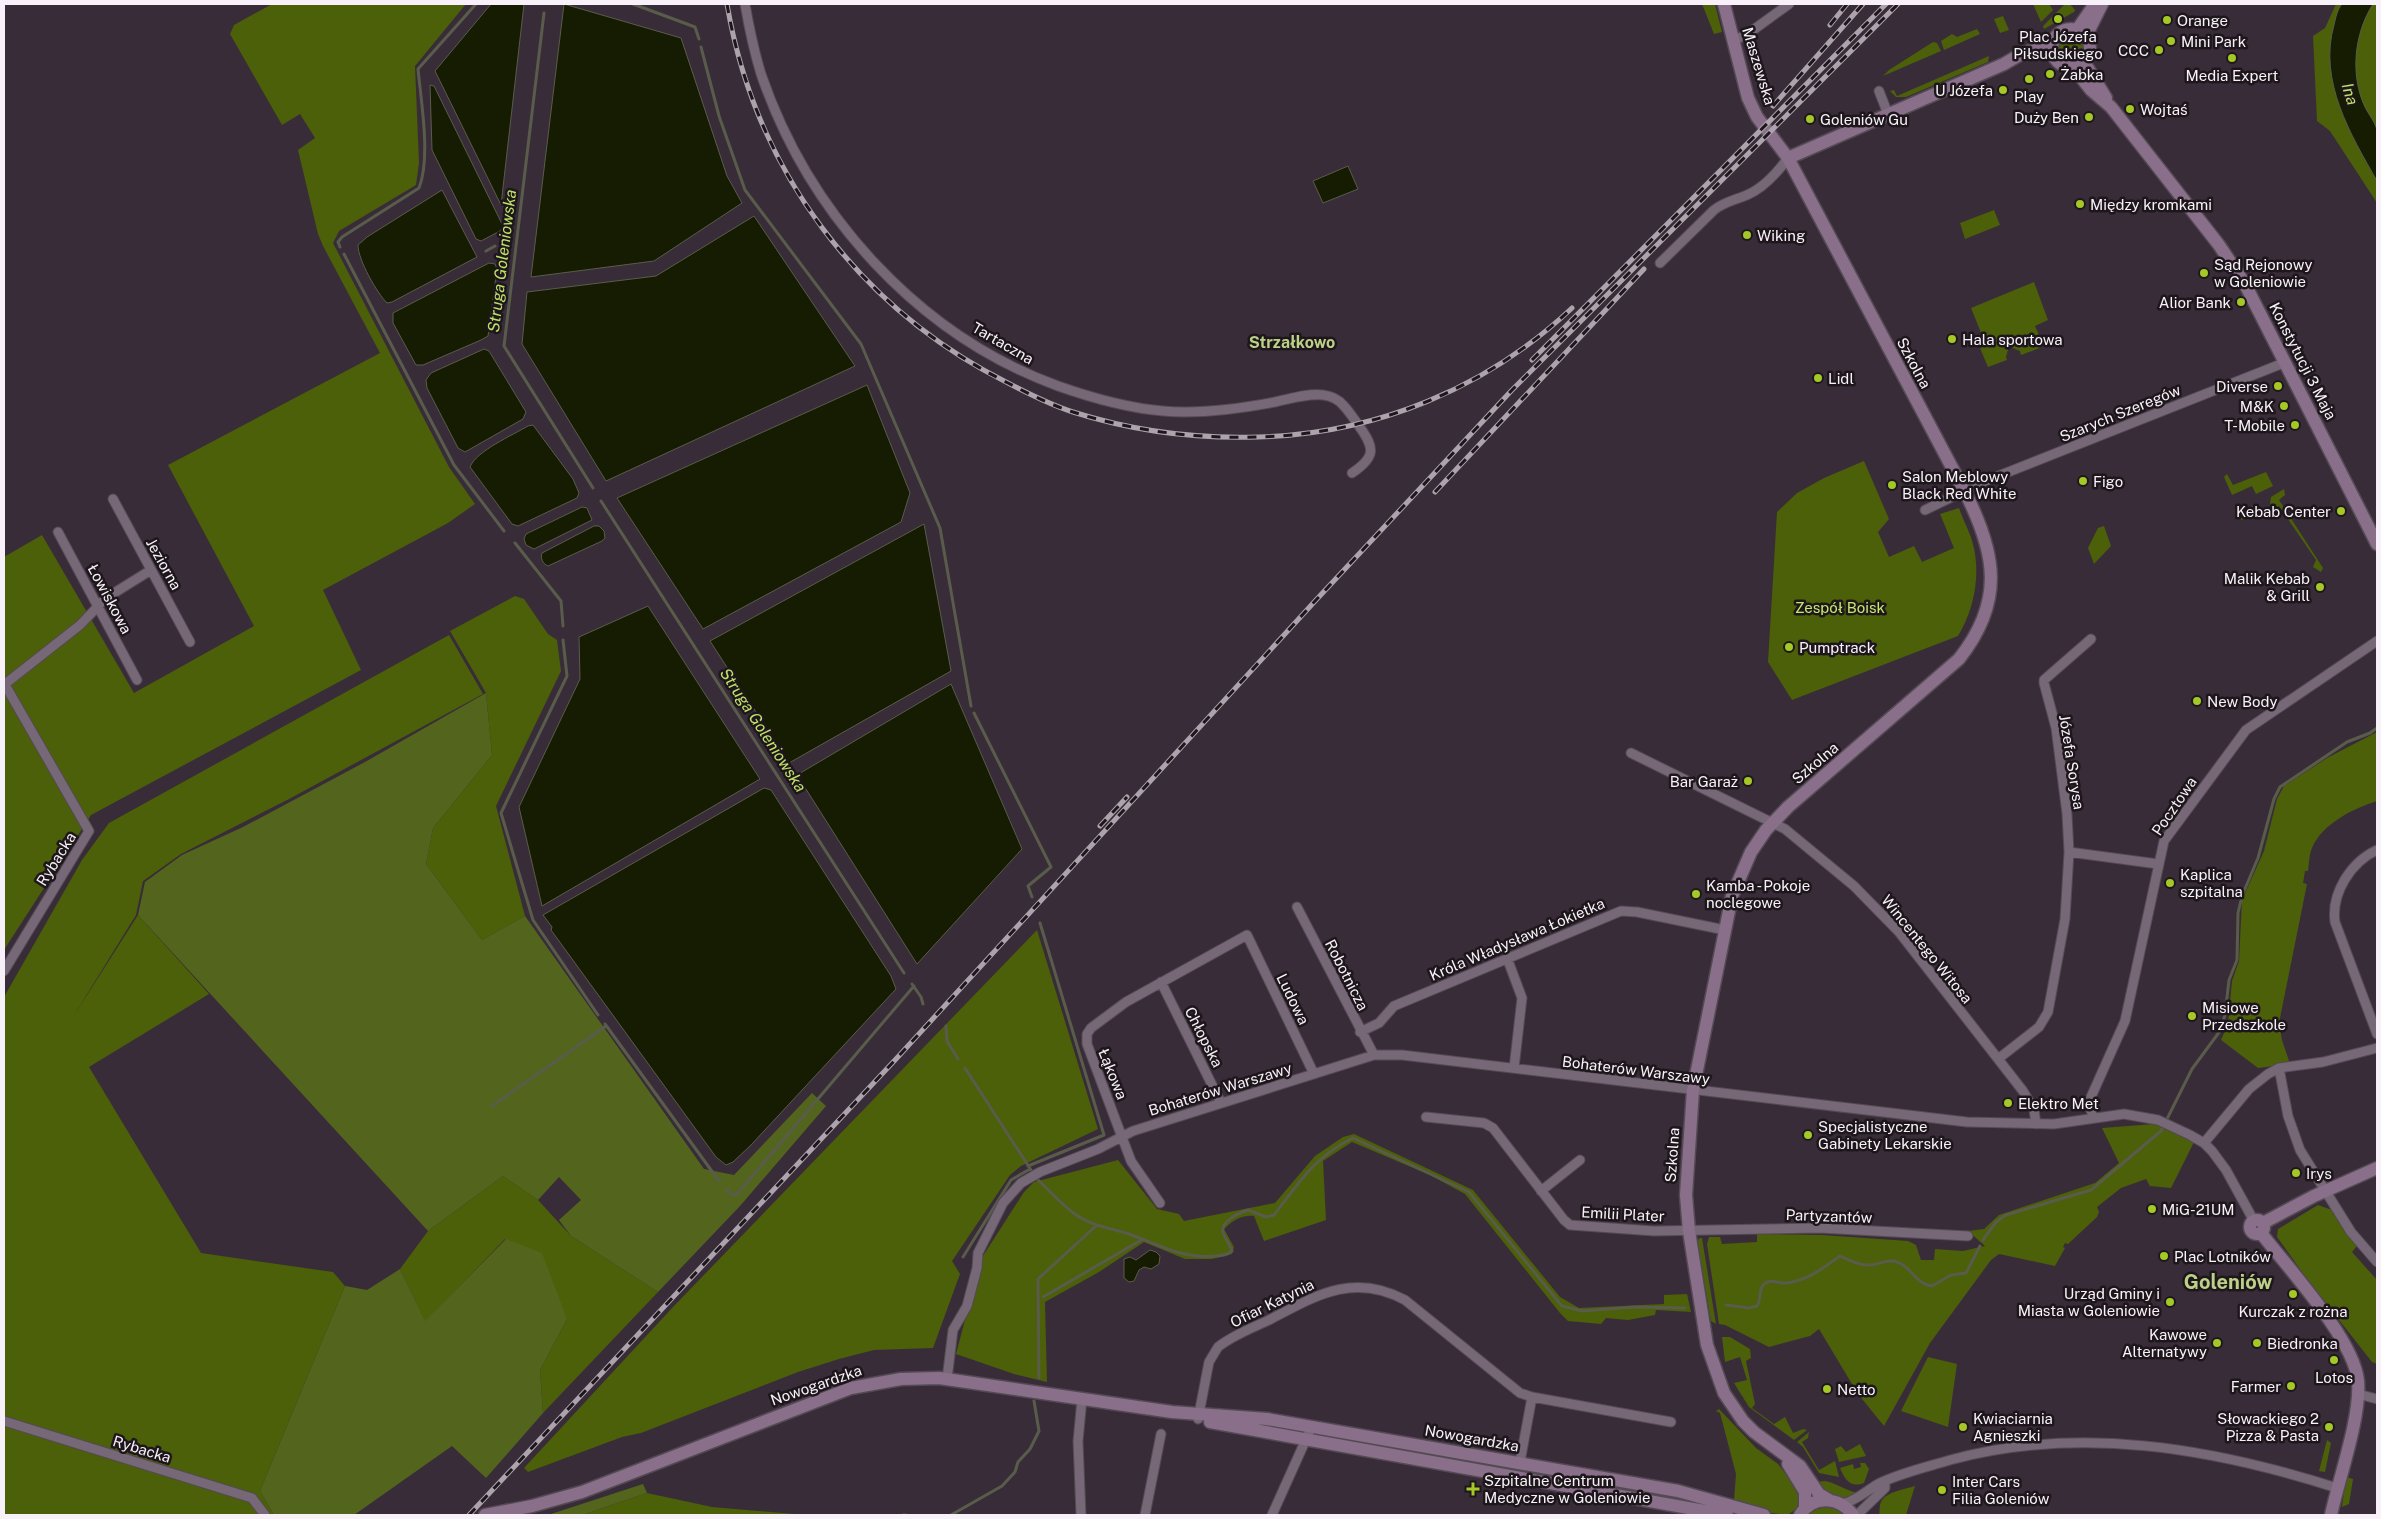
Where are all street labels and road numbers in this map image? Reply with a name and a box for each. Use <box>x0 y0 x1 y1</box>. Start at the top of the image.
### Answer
street label: Maszewska <box>1739 25 1779 107</box>
street label: Konstytucji 3 Maja <box>2266 300 2340 422</box>
street label: Tartaczna <box>969 319 1037 367</box>
street label: Szkolna <box>1894 335 1934 391</box>
street label: Szarych Szeregów <box>2057 381 2183 445</box>
street label: Jeziorna <box>143 535 185 593</box>
street label: Łowiskowa <box>85 561 135 637</box>
street label: Józefa Sorysa <box>2056 713 2088 811</box>
street label: Szkolna <box>1788 739 1842 787</box>
street label: Pocztowa <box>2148 773 2200 839</box>
street label: Rybacka <box>33 829 79 889</box>
street label: Wincentego Witosa <box>1878 891 1976 1007</box>
street label: Króla Władysława Łokietka <box>1427 894 1607 984</box>
street label: Robotnicza <box>1322 937 1372 1013</box>
street label: Ludowa <box>1273 971 1313 1027</box>
street label: Chłopska <box>1182 1004 1226 1070</box>
street label: Łąkowa <box>1095 1046 1131 1102</box>
street label: Bohaterów Warszawy <box>1561 1052 1711 1088</box>
street label: Bohaterów Warszawy <box>1146 1059 1294 1119</box>
street label: Szkolna <box>1662 1127 1682 1183</box>
street label: Emilii Plater <box>1581 1203 1665 1225</box>
street label: Partyzantów <box>1785 1206 1873 1226</box>
street label: Ofiar Katynia <box>1227 1275 1317 1331</box>
street label: Nowogardzka <box>768 1361 864 1409</box>
street label: Nowogardzka <box>1424 1421 1520 1455</box>
street label: Rybacka <box>111 1432 173 1466</box>

